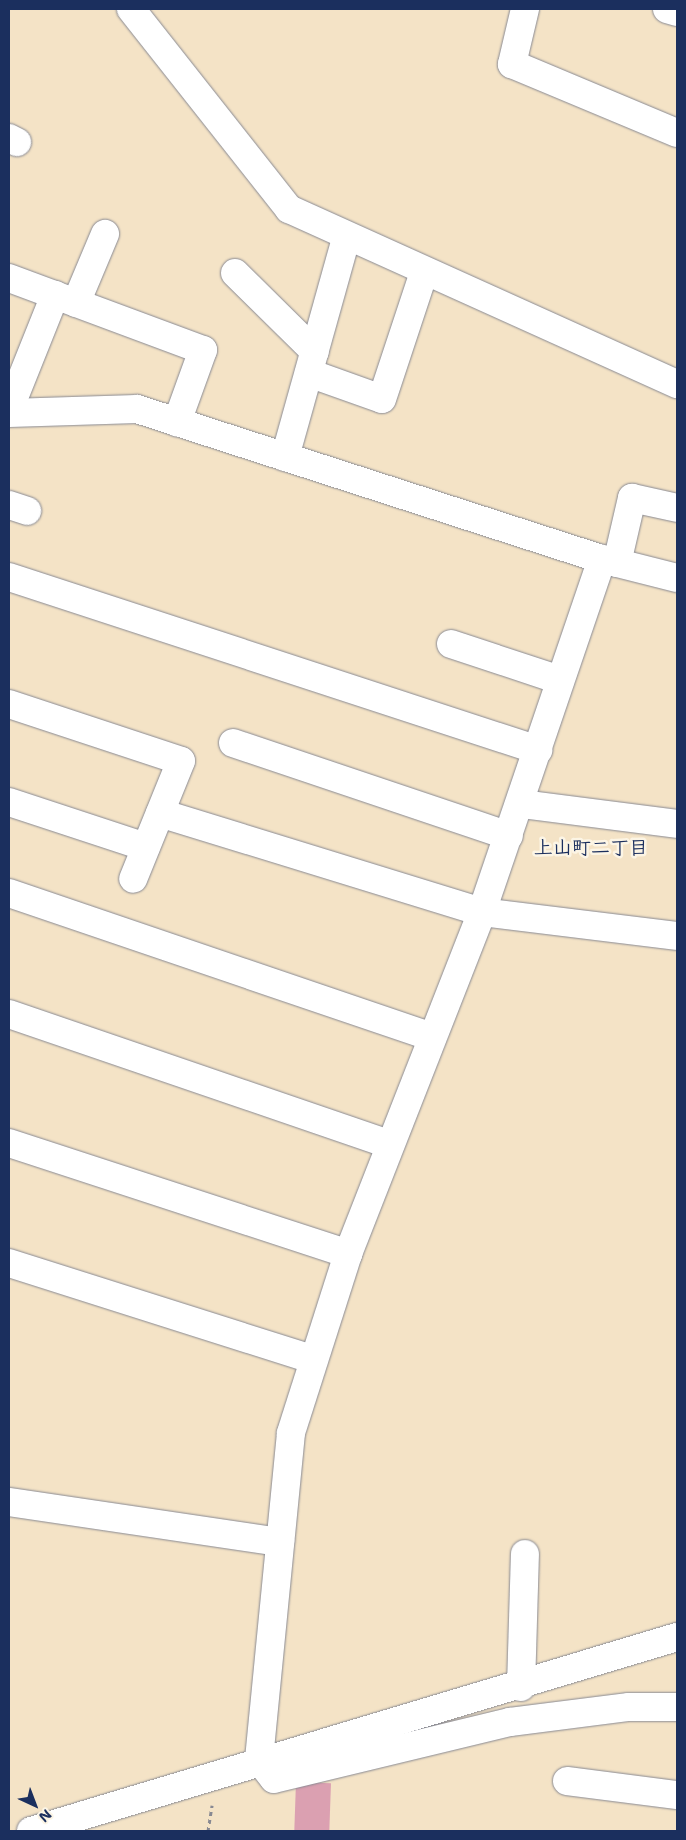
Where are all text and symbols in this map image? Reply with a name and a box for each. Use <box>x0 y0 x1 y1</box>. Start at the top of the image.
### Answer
district label: 上山町二丁目 <box>534 837 648 859</box>
north arrow <box>10 1780 60 1830</box>
text: N <box>35 1806 55 1826</box>

